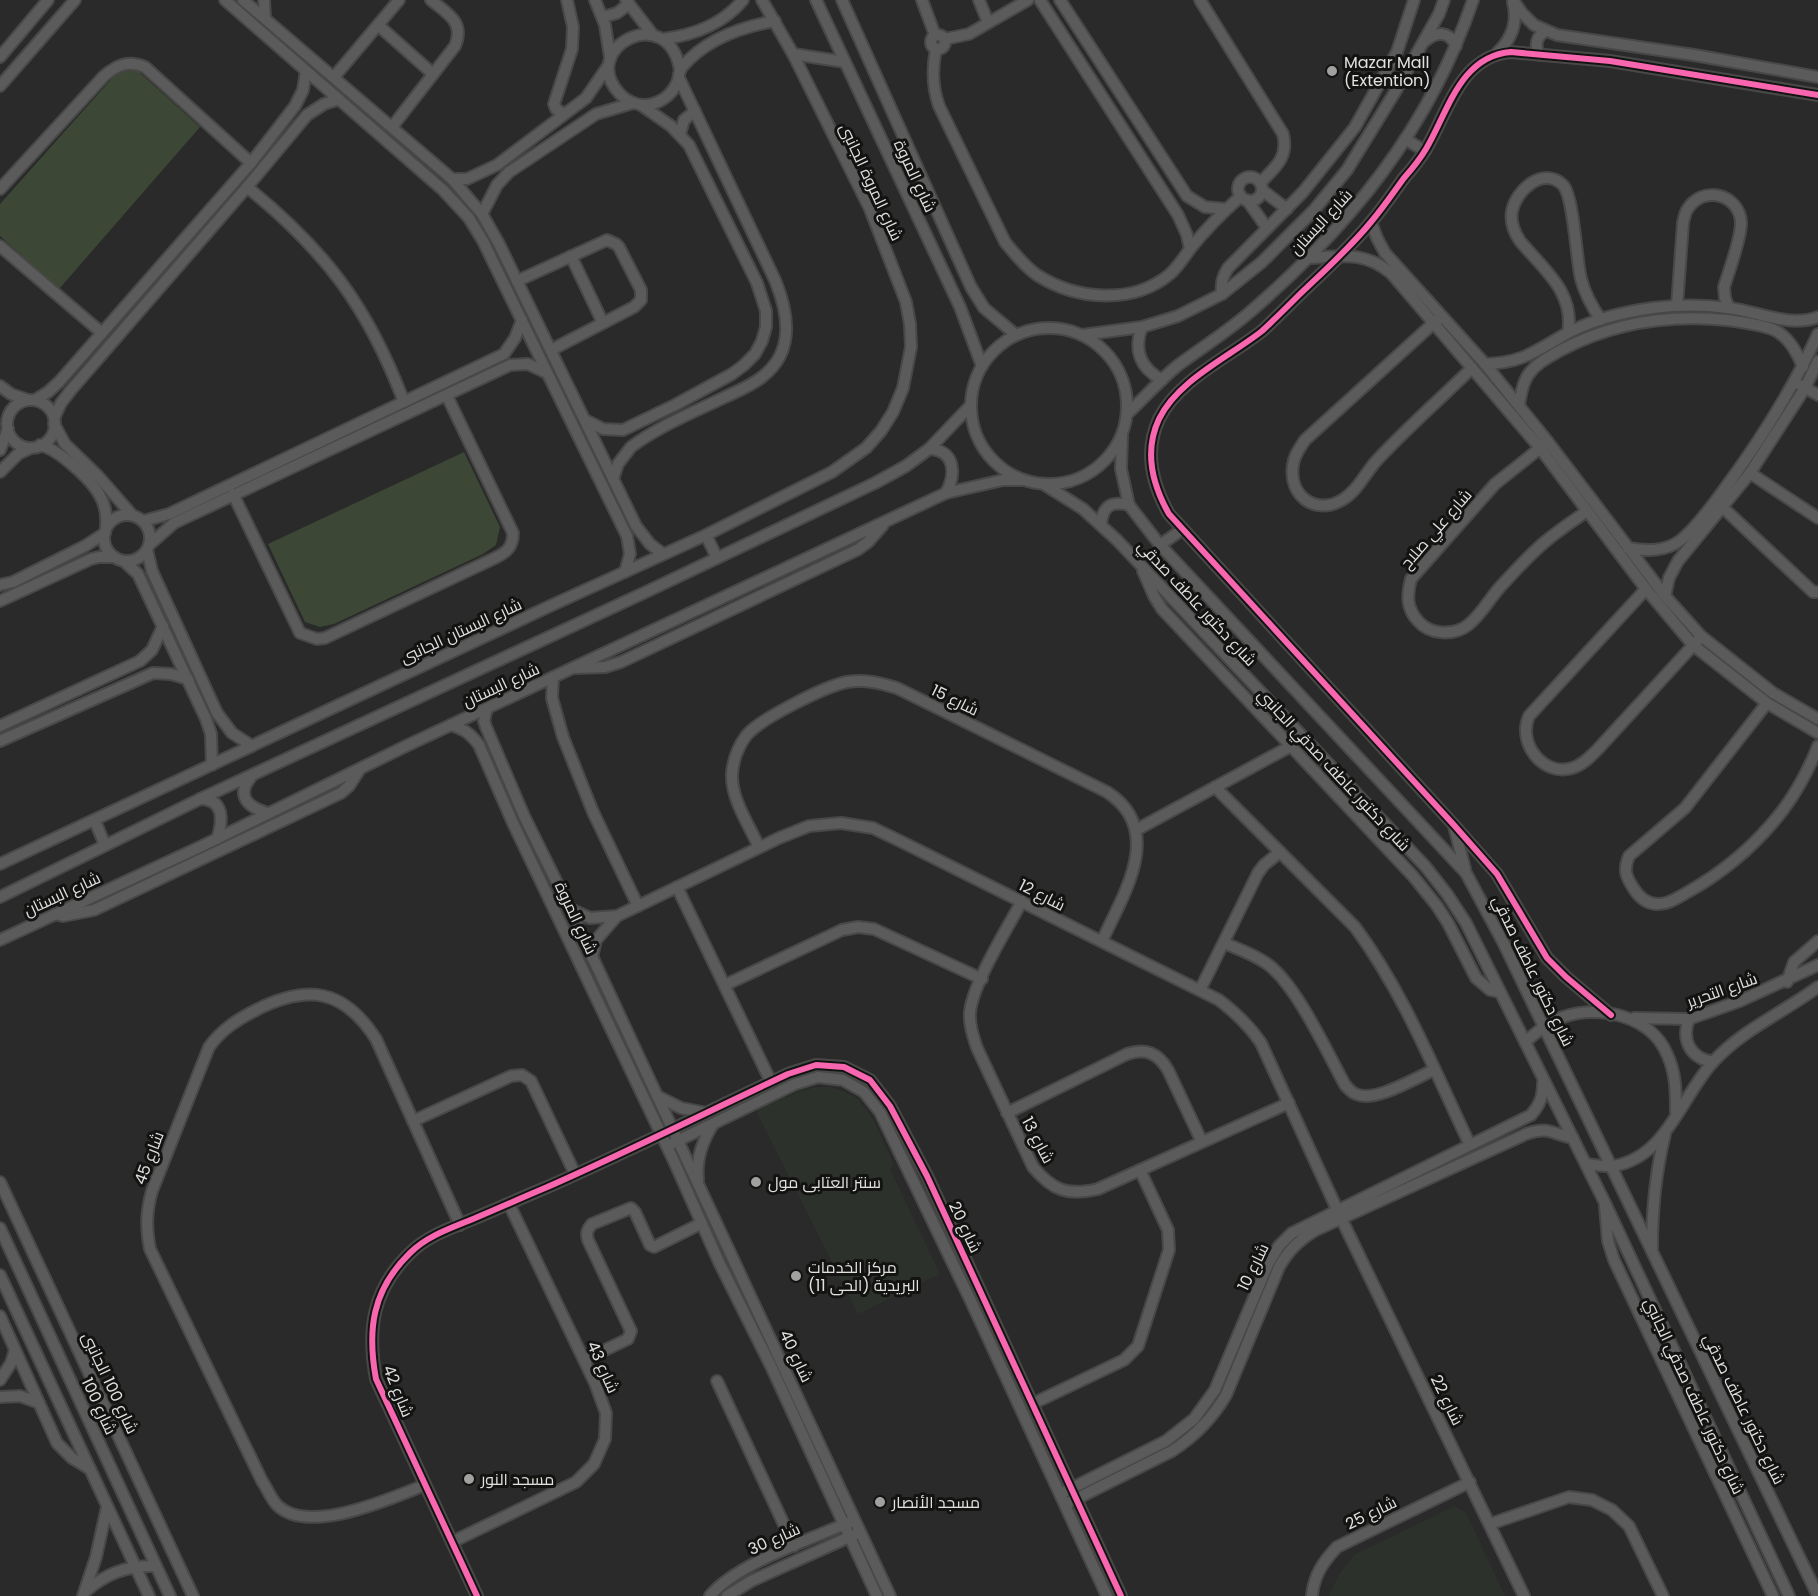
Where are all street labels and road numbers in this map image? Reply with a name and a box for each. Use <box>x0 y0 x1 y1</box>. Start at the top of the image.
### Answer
street label: شارع المروة الجانبى <box>834 120 908 244</box>
street label: شارع المروة <box>888 136 942 216</box>
street label: شارع البستان <box>1284 184 1358 260</box>
street label: شارع علي صلاح <box>1395 484 1479 575</box>
street label: شارع دكتور عاطف صدقي <box>1131 535 1262 673</box>
street label: شارع البستان الجانبى <box>396 593 526 669</box>
street label: شارع البستان <box>459 657 543 713</box>
street label: شارع 15 <box>927 679 983 721</box>
street label: شارع دكتور عاطف صدقي الجانبي <box>1251 684 1416 858</box>
street label: شارع البستان <box>20 866 104 922</box>
street label: شارع 12 <box>1015 873 1069 917</box>
street label: شارع المروة <box>549 878 603 958</box>
street label: شارع دكتور عاطف صدقي <box>1485 892 1580 1051</box>
street label: شارع التحرير <box>1683 967 1760 1014</box>
street label: شارع 13 <box>1016 1113 1060 1167</box>
street label: شارع 45 <box>128 1128 170 1188</box>
street label: شارع 20 <box>943 1197 987 1257</box>
street label: شارع 10 <box>1232 1239 1274 1295</box>
street label: شارع دكتور عاطف صدقي الجانبي <box>1640 1295 1748 1497</box>
street label: شارع 40 <box>774 1326 818 1386</box>
street label: شارع 100 الجانبى <box>78 1329 142 1437</box>
street label: شارع دكتور عاطف صدقي <box>1699 1331 1789 1487</box>
street label: شارع 43 <box>581 1337 625 1397</box>
street label: شارع 42 <box>377 1361 419 1421</box>
street label: شارع 22 <box>1425 1371 1469 1429</box>
street label: شارع 100 <box>78 1375 120 1437</box>
street label: شارع 25 <box>1341 1491 1401 1535</box>
street label: شارع 30 <box>744 1517 804 1561</box>

